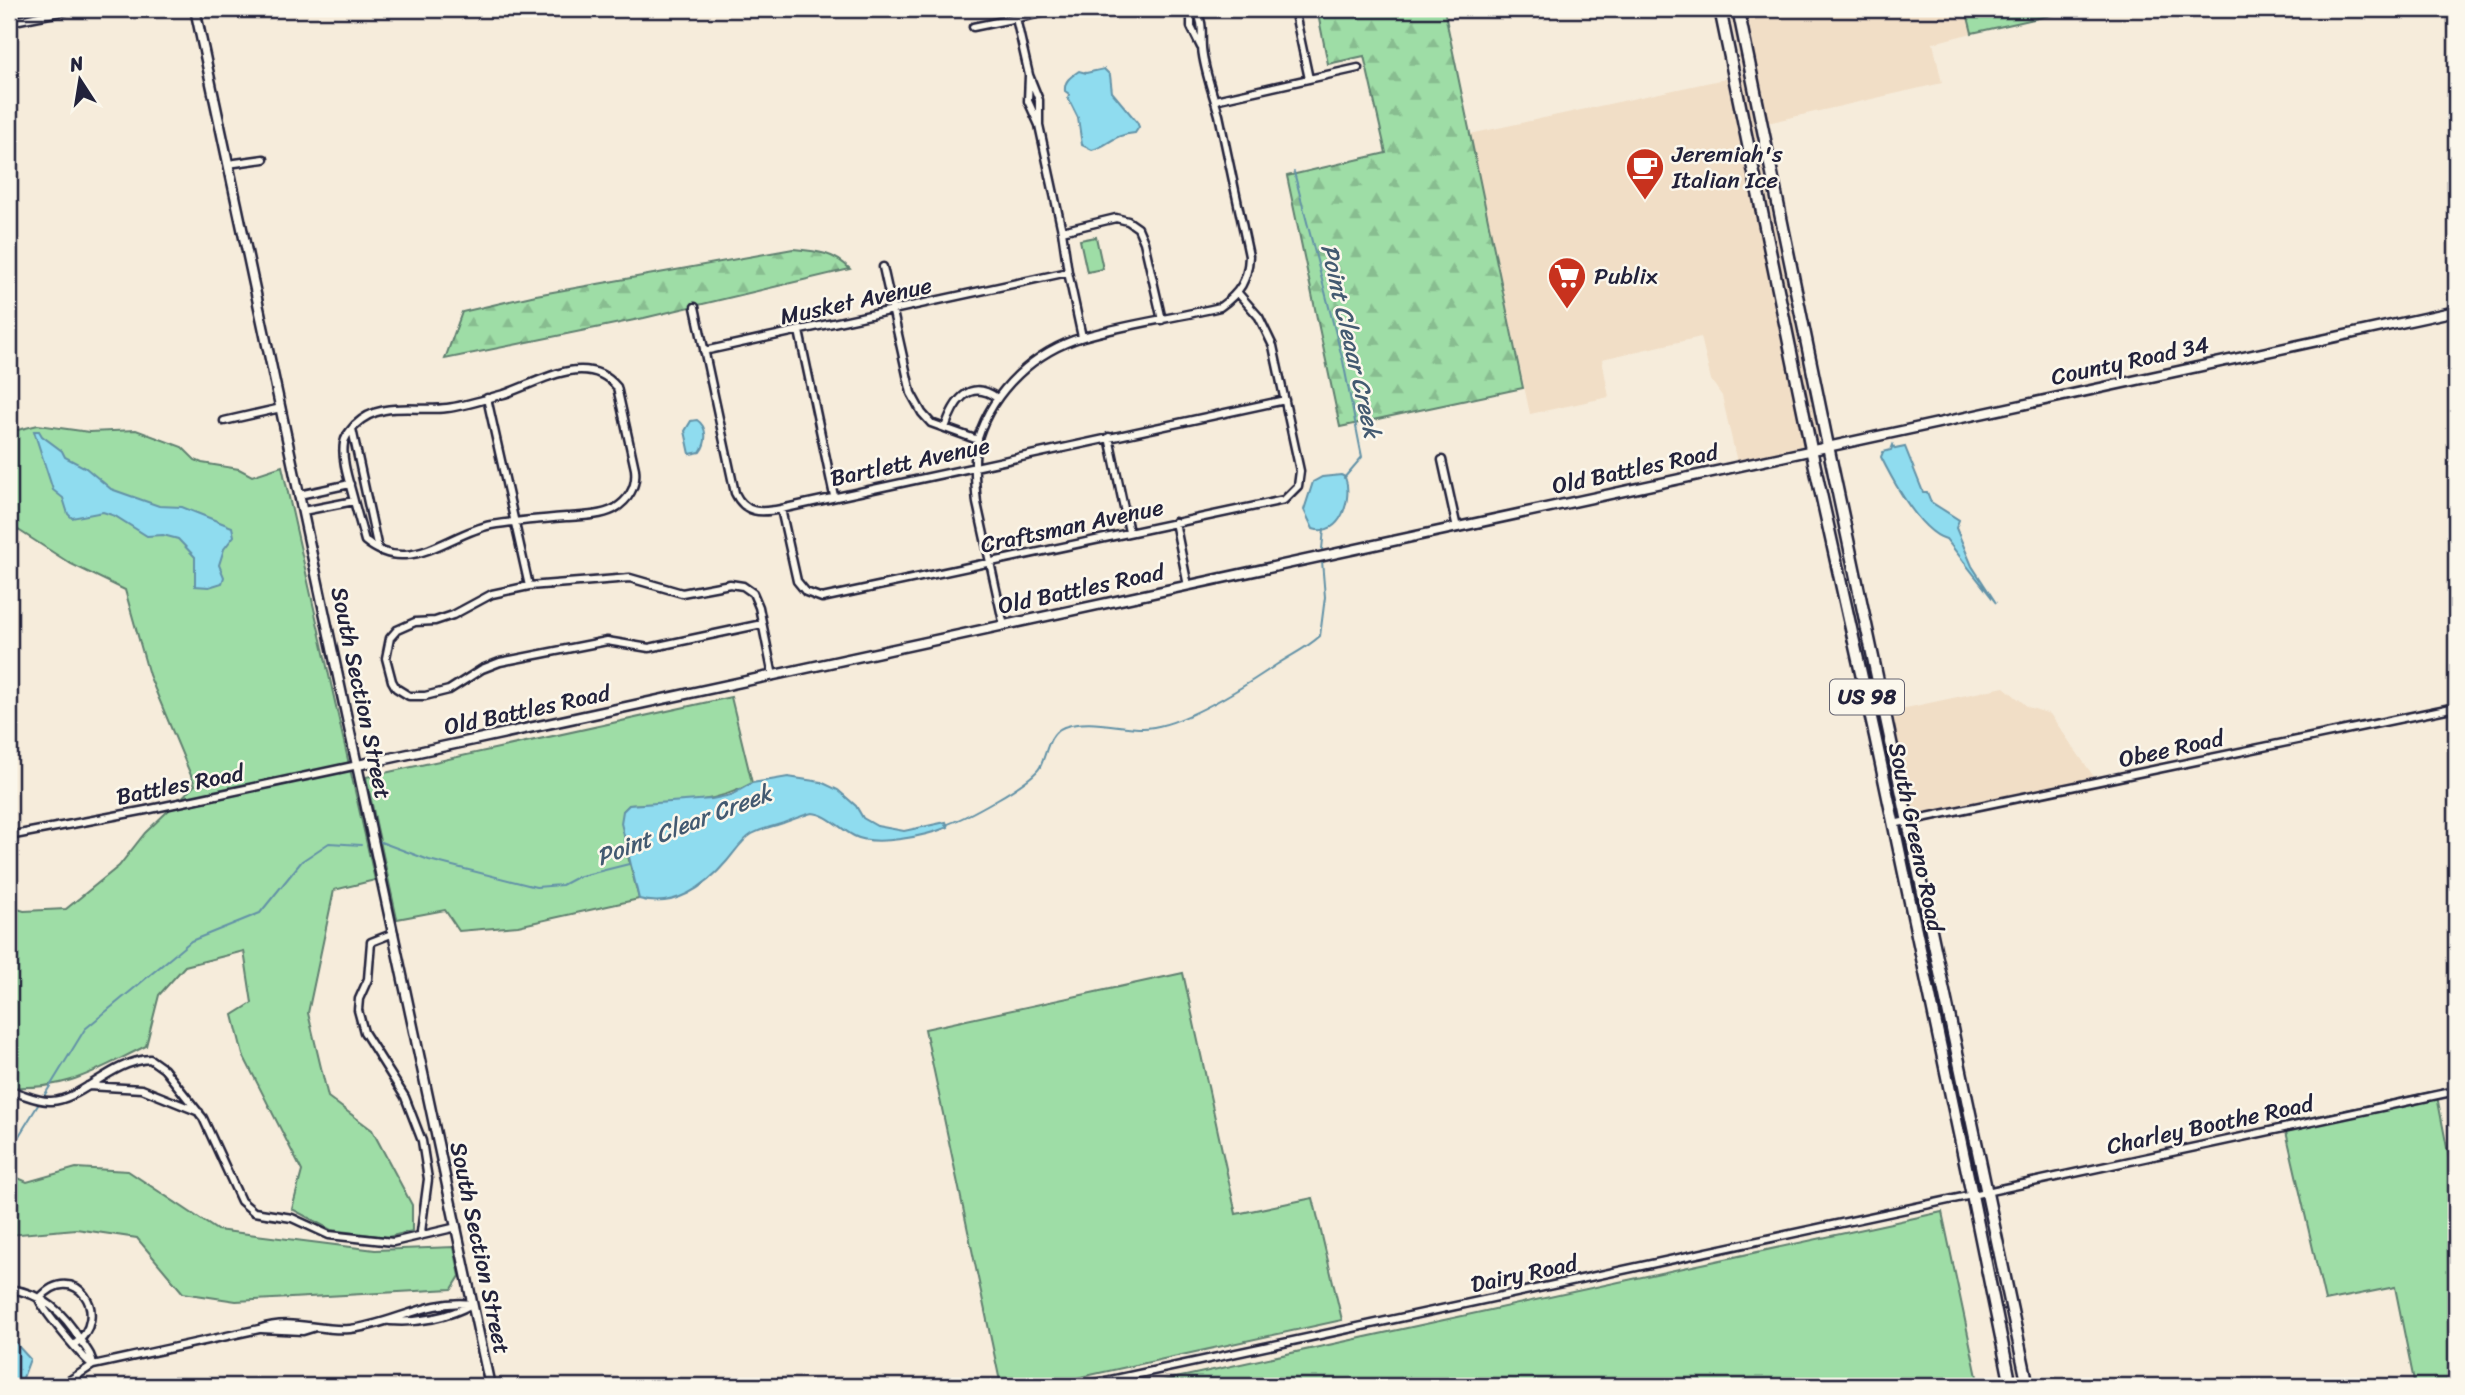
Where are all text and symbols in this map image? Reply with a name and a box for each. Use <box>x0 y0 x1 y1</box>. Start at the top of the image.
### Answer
north arrow <box>46 46 116 116</box>
text: N <box>66 46 87 82</box>
place label: Jeremiah's Italian Ice <box>1671 134 1783 201</box>
cafe icon: Jeremiah's Italian Ice <box>1624 146 1666 201</box>
water label: Point Cleaar Creek <box>1308 240 1394 443</box>
supermarket icon: Publix <box>1546 255 1588 310</box>
place label: Publix <box>1594 256 1658 297</box>
street label: Musket Avenue <box>776 265 936 337</box>
street label: County Road 34 <box>2047 324 2213 398</box>
street label: Bartlett Avenue <box>826 425 994 499</box>
street label: Old Battles Road <box>1548 431 1724 507</box>
street label: Craftsman Avenue <box>977 487 1168 565</box>
street label: Old Battles Road <box>994 551 1170 627</box>
street label: South Section Street <box>318 583 404 803</box>
street label: Old Battles Road <box>440 672 616 748</box>
road number: US 98 <box>1830 680 1904 714</box>
street label: Obee Road <box>2115 718 2229 780</box>
street label: South Greeno Road <box>1876 739 1956 937</box>
street label: Battles Road <box>113 752 249 817</box>
water label: Point Clear Creek <box>590 772 779 878</box>
street label: Charley Boothe Road <box>2103 1083 2319 1167</box>
street label: South Section Street <box>437 1138 523 1358</box>
street label: Dairy Road <box>1467 1242 1583 1305</box>

